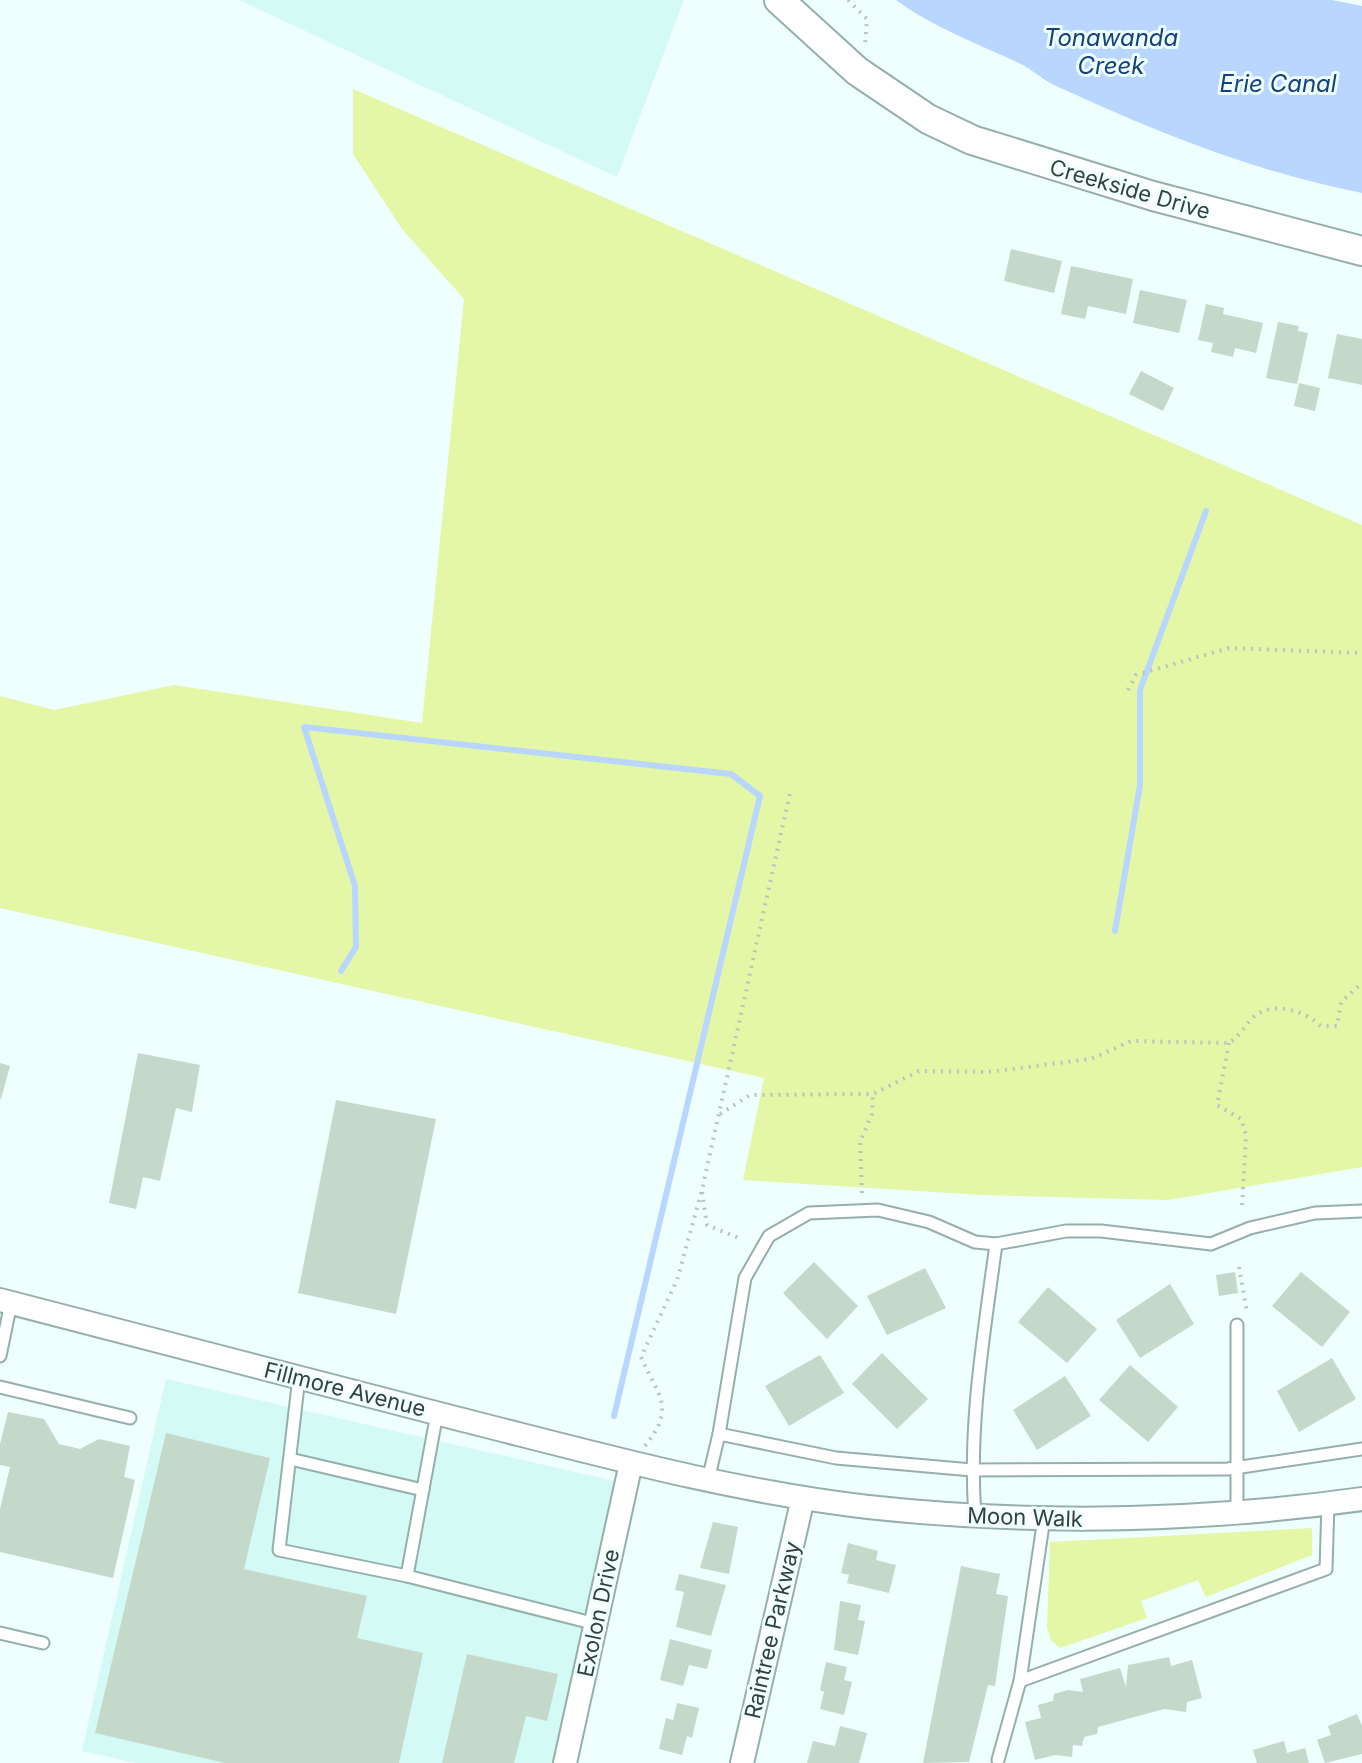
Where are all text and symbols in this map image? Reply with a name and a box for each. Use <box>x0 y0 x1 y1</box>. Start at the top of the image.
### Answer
water label: Tonawanda Creek <box>1044 23 1178 80</box>
water label: Erie Canal <box>1219 69 1337 98</box>
street label: Creekside Drive <box>1047 154 1213 224</box>
street label: Fillmore Avenue <box>261 1356 429 1422</box>
street label: Moon Walk <box>967 1502 1083 1532</box>
street label: Raintree Parkway <box>739 1539 805 1721</box>
street label: Exolon Drive <box>572 1547 624 1679</box>

